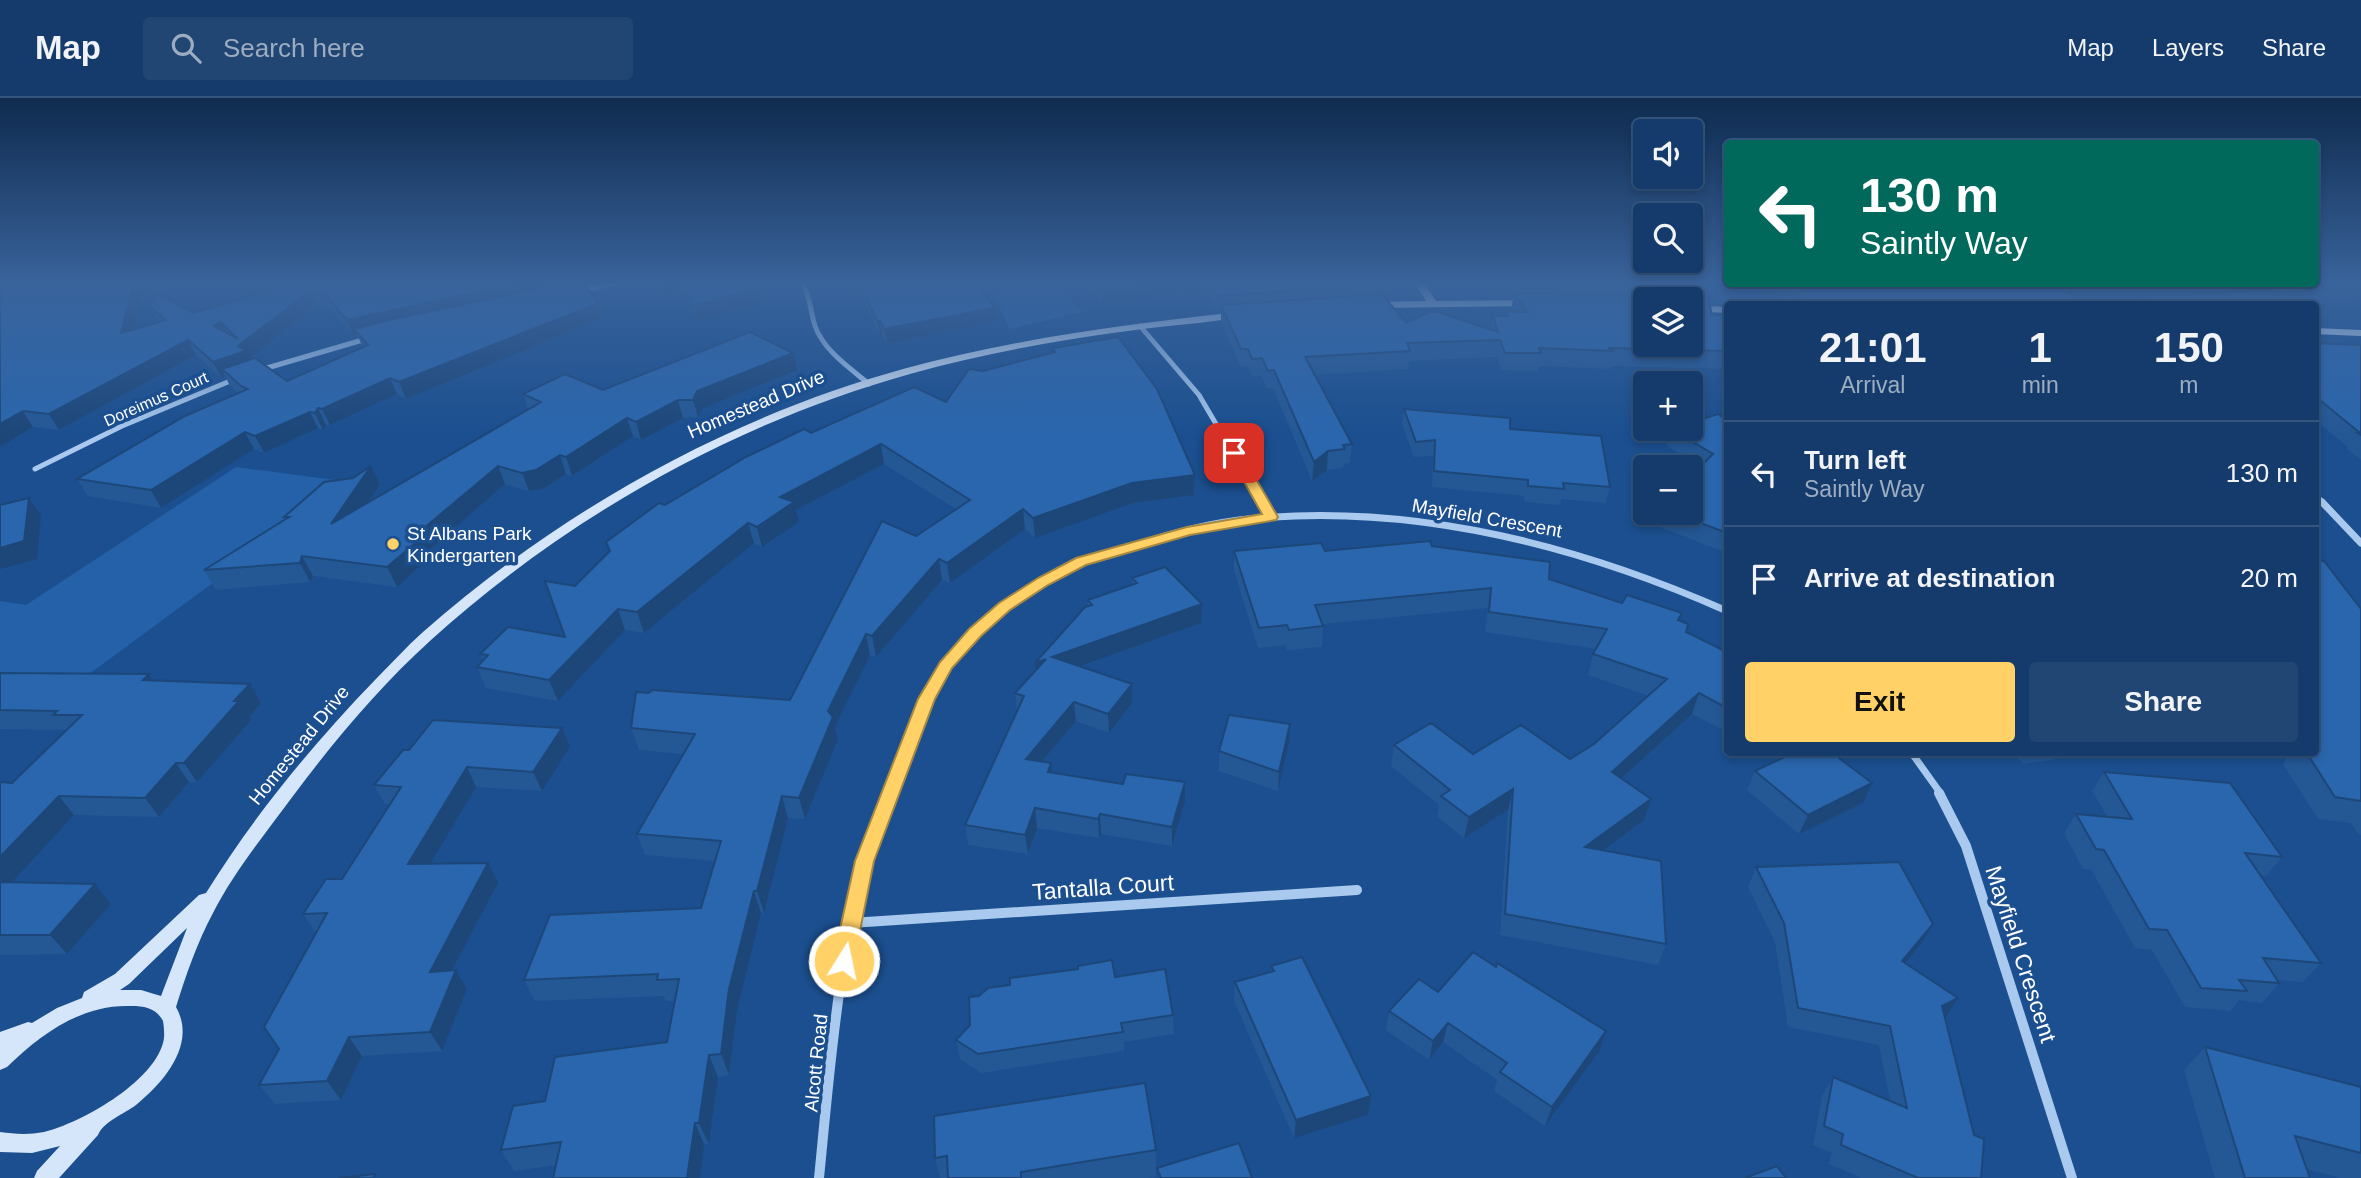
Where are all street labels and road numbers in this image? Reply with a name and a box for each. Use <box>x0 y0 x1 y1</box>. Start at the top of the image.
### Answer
street label: Homestead Drive <box>684 366 828 442</box>
street label: Doreimus Court <box>101 368 211 430</box>
street label: Mayfield Crescent <box>1410 494 1564 542</box>
street label: Homestead Drive <box>245 681 353 809</box>
street label: Mayfield Crescent <box>1980 862 2062 1046</box>
street label: Tantalla Court <box>1031 869 1175 905</box>
street label: Alcott Road <box>800 1013 832 1113</box>

